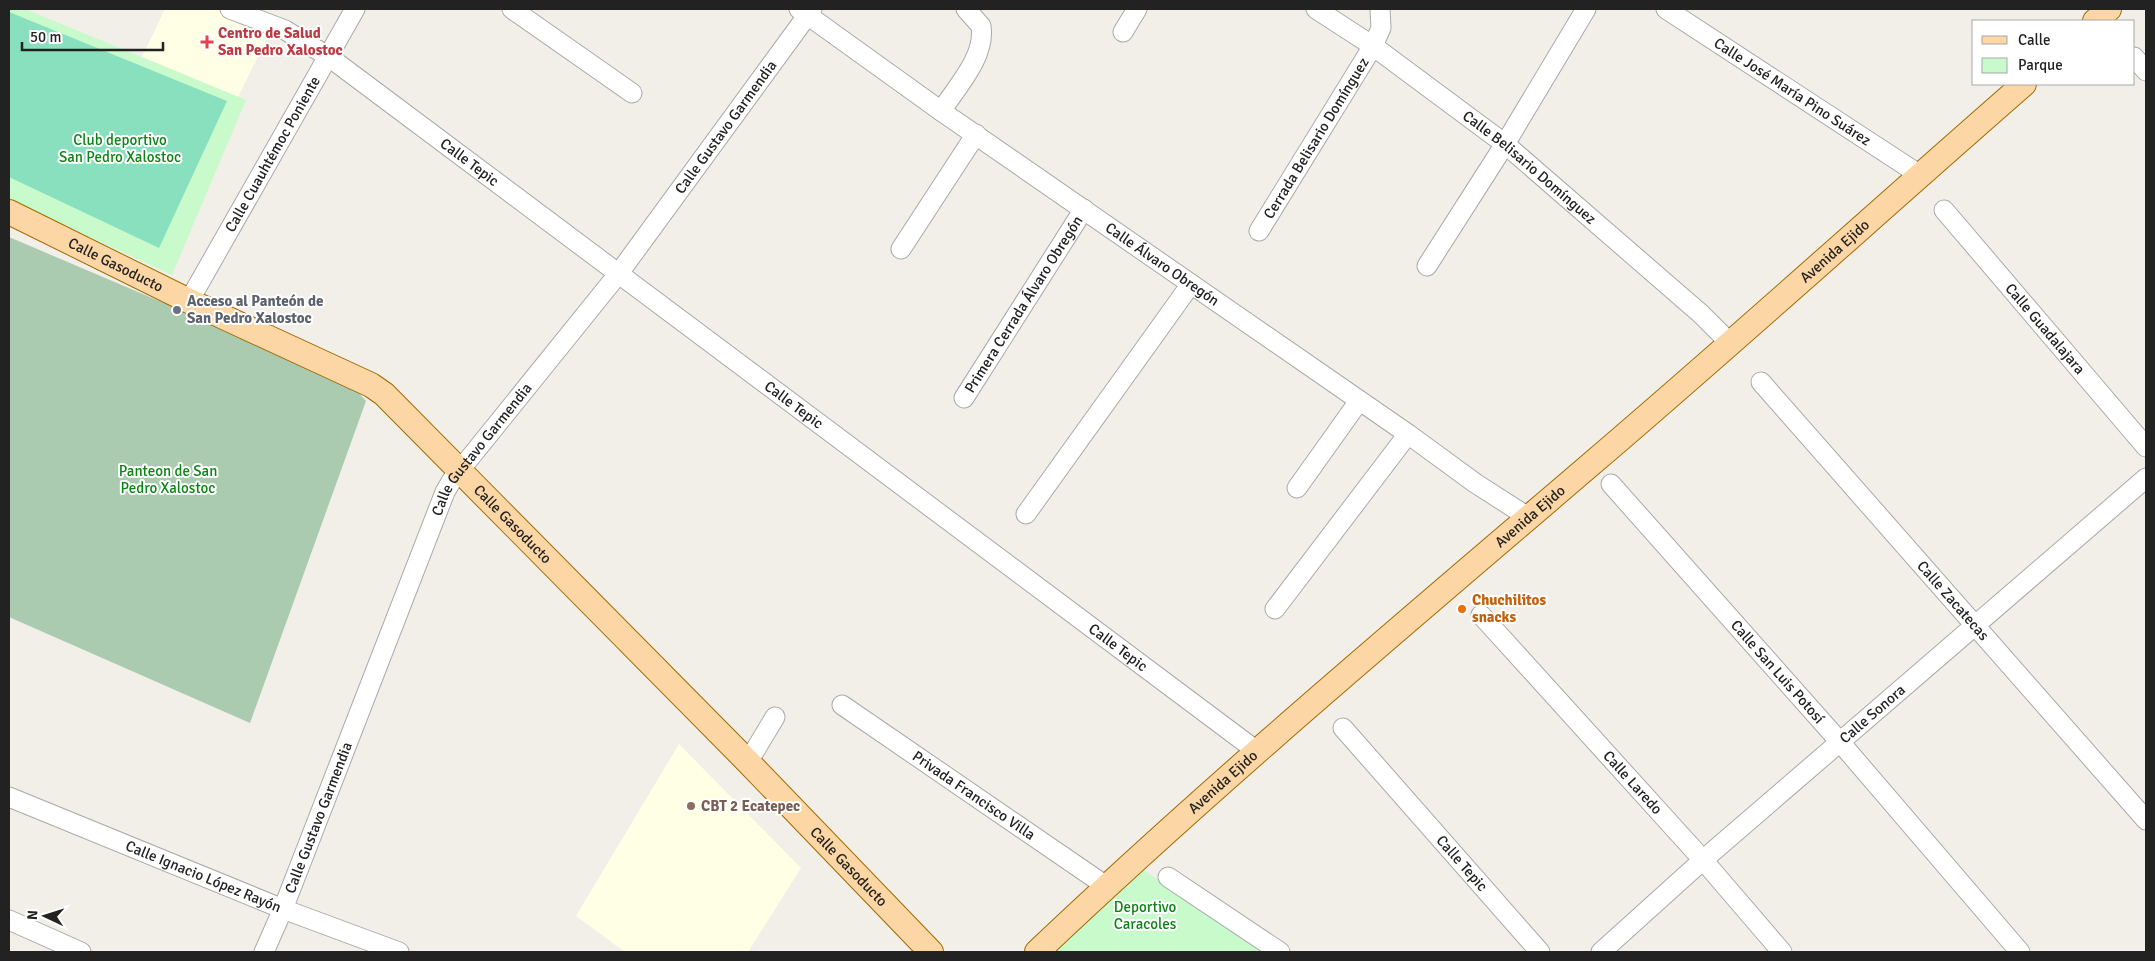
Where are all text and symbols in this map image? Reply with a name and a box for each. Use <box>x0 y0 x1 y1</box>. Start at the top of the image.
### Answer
scale bar <box>22 20 164 52</box>
legend <box>1972 20 2135 85</box>
place label: Centro de Salud San Pedro Xalostoc <box>218 24 343 59</box>
text: 50 m <box>30 28 61 46</box>
text: Calle <box>2018 31 2051 49</box>
street label: Calle José María Pino Suárez <box>1710 34 1875 150</box>
marker: Centro de Salud San Pedro Xalostoc <box>200 35 214 49</box>
street label: Cerrada Belisario Domínguez <box>1260 54 1373 222</box>
text: Parque <box>2018 56 2063 74</box>
street label: Calle Gustavo Garmendia <box>671 57 780 197</box>
street label: Calle Cuauhtémoc Poniente <box>221 73 324 235</box>
street label: Calle Belisario Domínguez <box>1459 107 1600 228</box>
park label: Club deportivo San Pedro Xalostoc <box>59 131 181 166</box>
street label: Calle Tepic <box>437 134 502 190</box>
street label: Primera Cerrada Álvaro Obregón <box>961 212 1086 396</box>
street label: Avenida Ejido <box>1796 216 1873 287</box>
street label: Calle Álvaro Obregón <box>1102 218 1223 310</box>
street label: Calle Gasoducto <box>65 234 166 296</box>
street label: Calle Guadalajara <box>2001 280 2089 378</box>
place label: Acceso al Panteón de San Pedro Xalostoc <box>187 292 324 327</box>
marker: Acceso al Panteón de San Pedro Xalostoc <box>171 304 183 316</box>
street label: Calle Tepic <box>761 377 827 433</box>
street label: Calle Gustavo Garmendia <box>428 379 536 518</box>
park label: Panteon de San Pedro Xalostoc <box>119 462 217 497</box>
street label: Calle Gasoducto <box>470 481 556 567</box>
street label: Avenida Ejido <box>1491 481 1569 551</box>
street label: Calle Zacatecas <box>1913 557 1993 644</box>
place label: Chuchilitos snacks <box>1472 591 1546 626</box>
marker: Chuchilitos snacks <box>1456 603 1468 615</box>
street label: Calle San Luis Potosí <box>1727 616 1828 727</box>
street label: Calle Tepic <box>1085 620 1151 675</box>
street label: Calle Sonora <box>1836 681 1909 747</box>
street label: Calle Gustavo Garmendia <box>281 739 356 896</box>
street label: Avenida Ejido <box>1184 746 1261 817</box>
street label: Privada Francisco Villa <box>909 747 1039 844</box>
street label: Calle Laredo <box>1599 747 1666 818</box>
place label: CBT 2 Ecatepec <box>701 797 800 815</box>
marker: CBT 2 Ecatepec <box>685 800 697 812</box>
street label: Calle Gasoducto <box>806 823 891 910</box>
street label: Calle Tepic <box>1432 831 1491 895</box>
street label: Calle Ignacio López Rayón <box>123 837 284 916</box>
north arrow <box>20 891 70 941</box>
park label: Deportivo Caracoles <box>1114 898 1177 933</box>
text: N <box>24 910 41 921</box>

